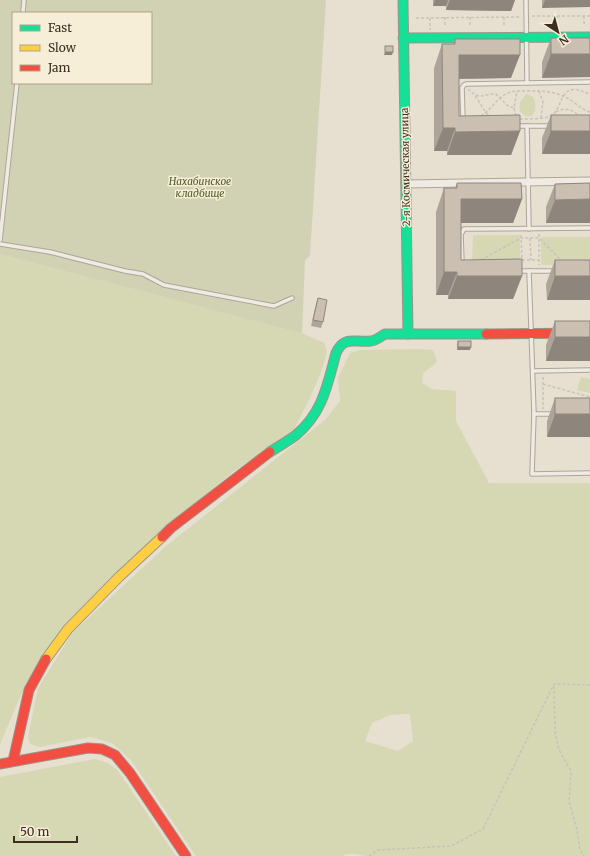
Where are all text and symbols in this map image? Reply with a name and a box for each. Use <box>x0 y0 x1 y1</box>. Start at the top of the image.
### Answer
legend <box>12 12 152 84</box>
north arrow <box>538 12 578 52</box>
text: Fast <box>48 20 72 35</box>
text: N <box>556 32 572 48</box>
text: Slow <box>48 40 77 55</box>
text: Jam <box>47 60 71 75</box>
street label: 2-я Космическая улица <box>398 107 413 227</box>
park label: Нахабинское кладбище <box>169 175 231 200</box>
scale bar <box>14 818 77 844</box>
text: 50 m <box>20 824 49 839</box>

